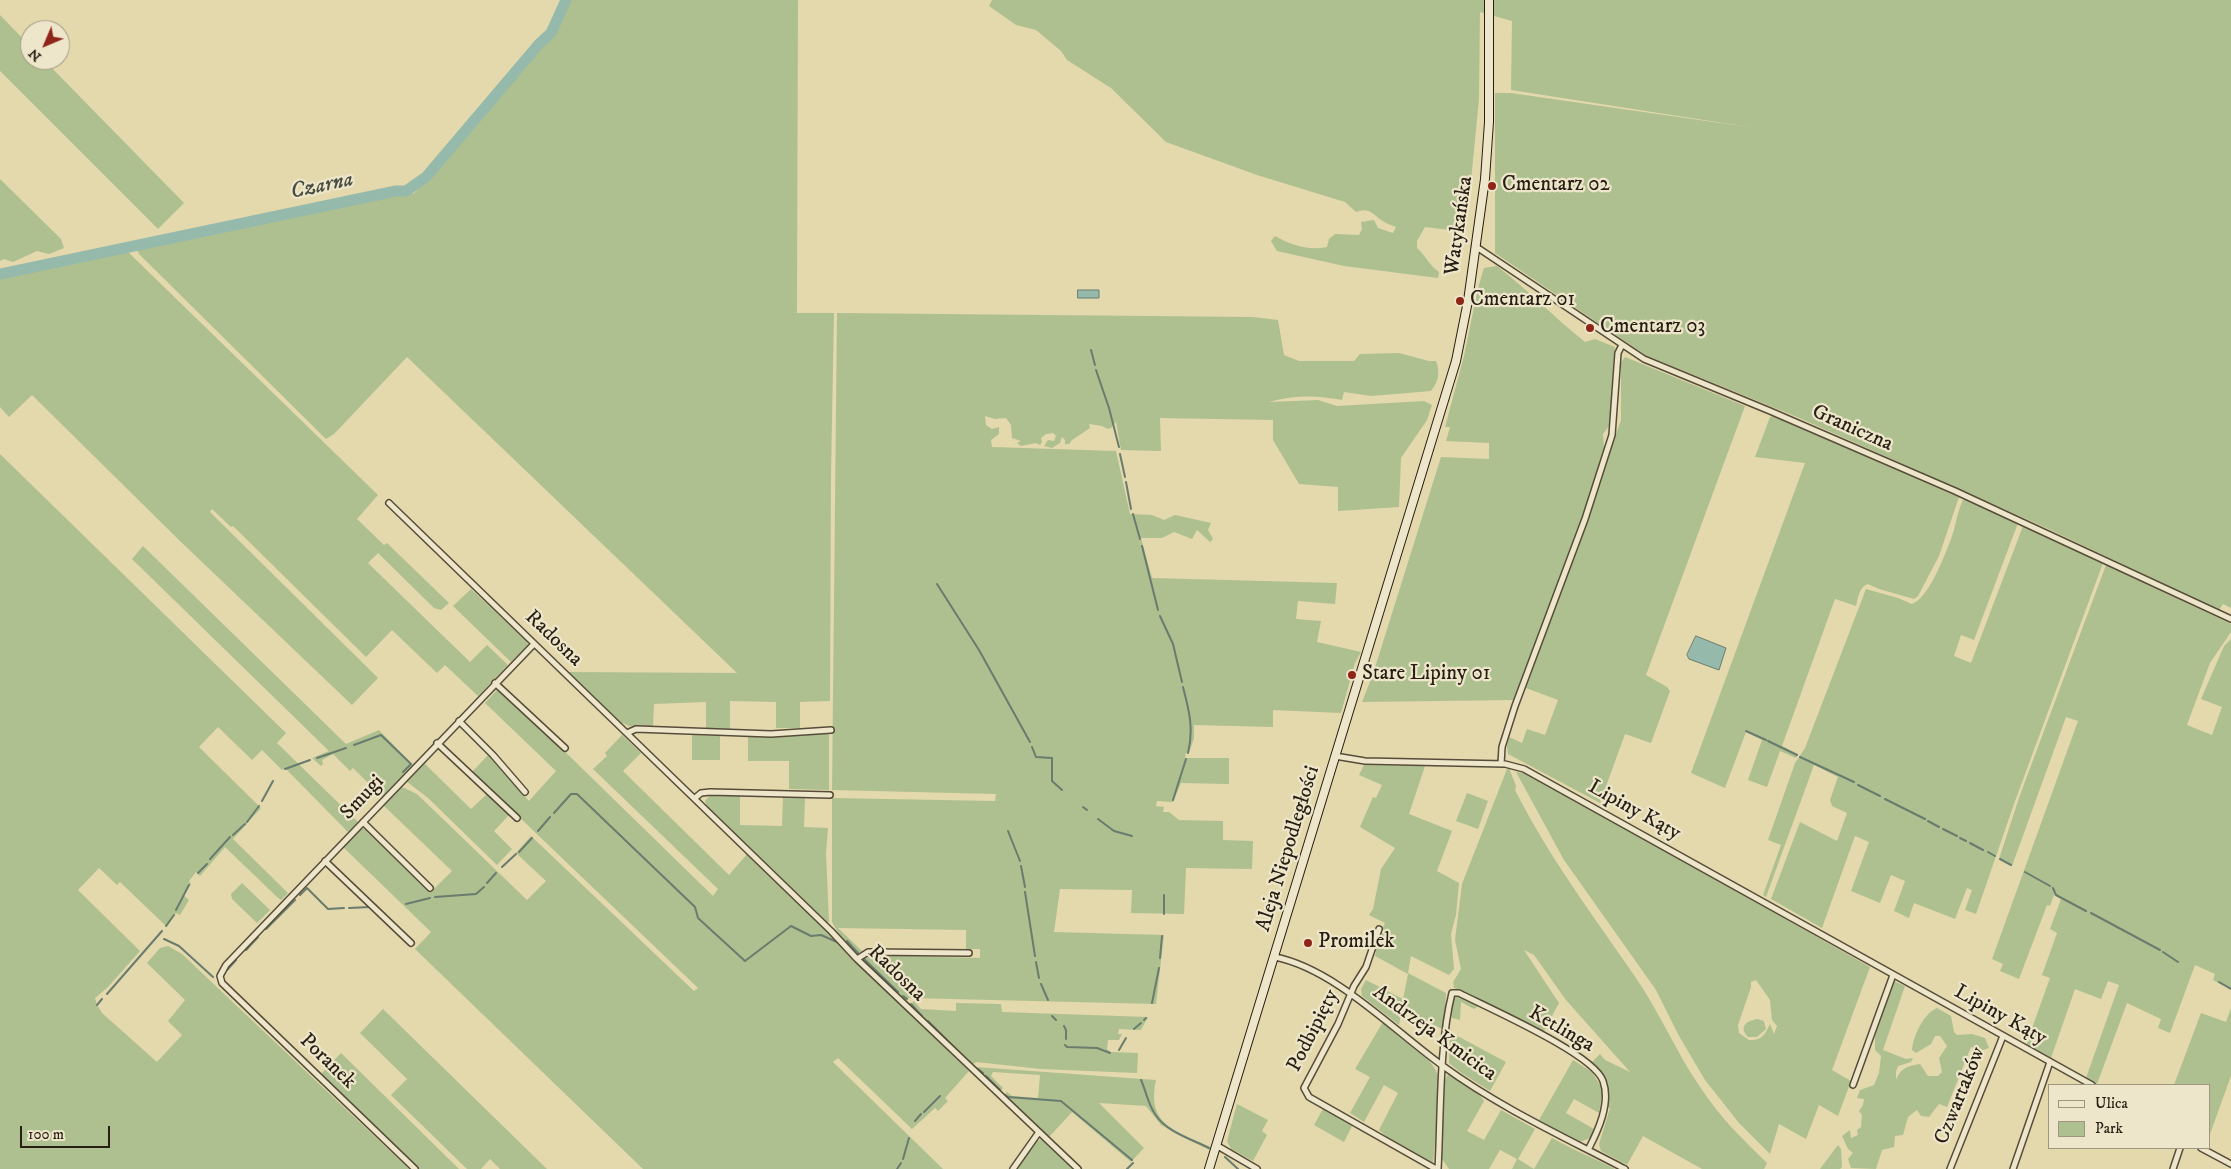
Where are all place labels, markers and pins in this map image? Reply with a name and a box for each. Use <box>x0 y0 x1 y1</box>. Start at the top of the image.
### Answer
place label: Cmentarz 02 <box>1502 173 1610 199</box>
marker: Cmentarz 02 <box>1486 180 1498 192</box>
place label: Cmentarz 01 <box>1470 288 1575 314</box>
marker: Cmentarz 01 <box>1454 295 1466 307</box>
place label: Cmentarz 03 <box>1600 315 1705 341</box>
marker: Cmentarz 03 <box>1584 322 1596 334</box>
place label: Stare Lipiny 01 <box>1362 662 1490 688</box>
marker: Stare Lipiny 01 <box>1346 669 1358 681</box>
place label: Promilek <box>1318 930 1395 956</box>
marker: Promilek <box>1302 937 1314 949</box>

